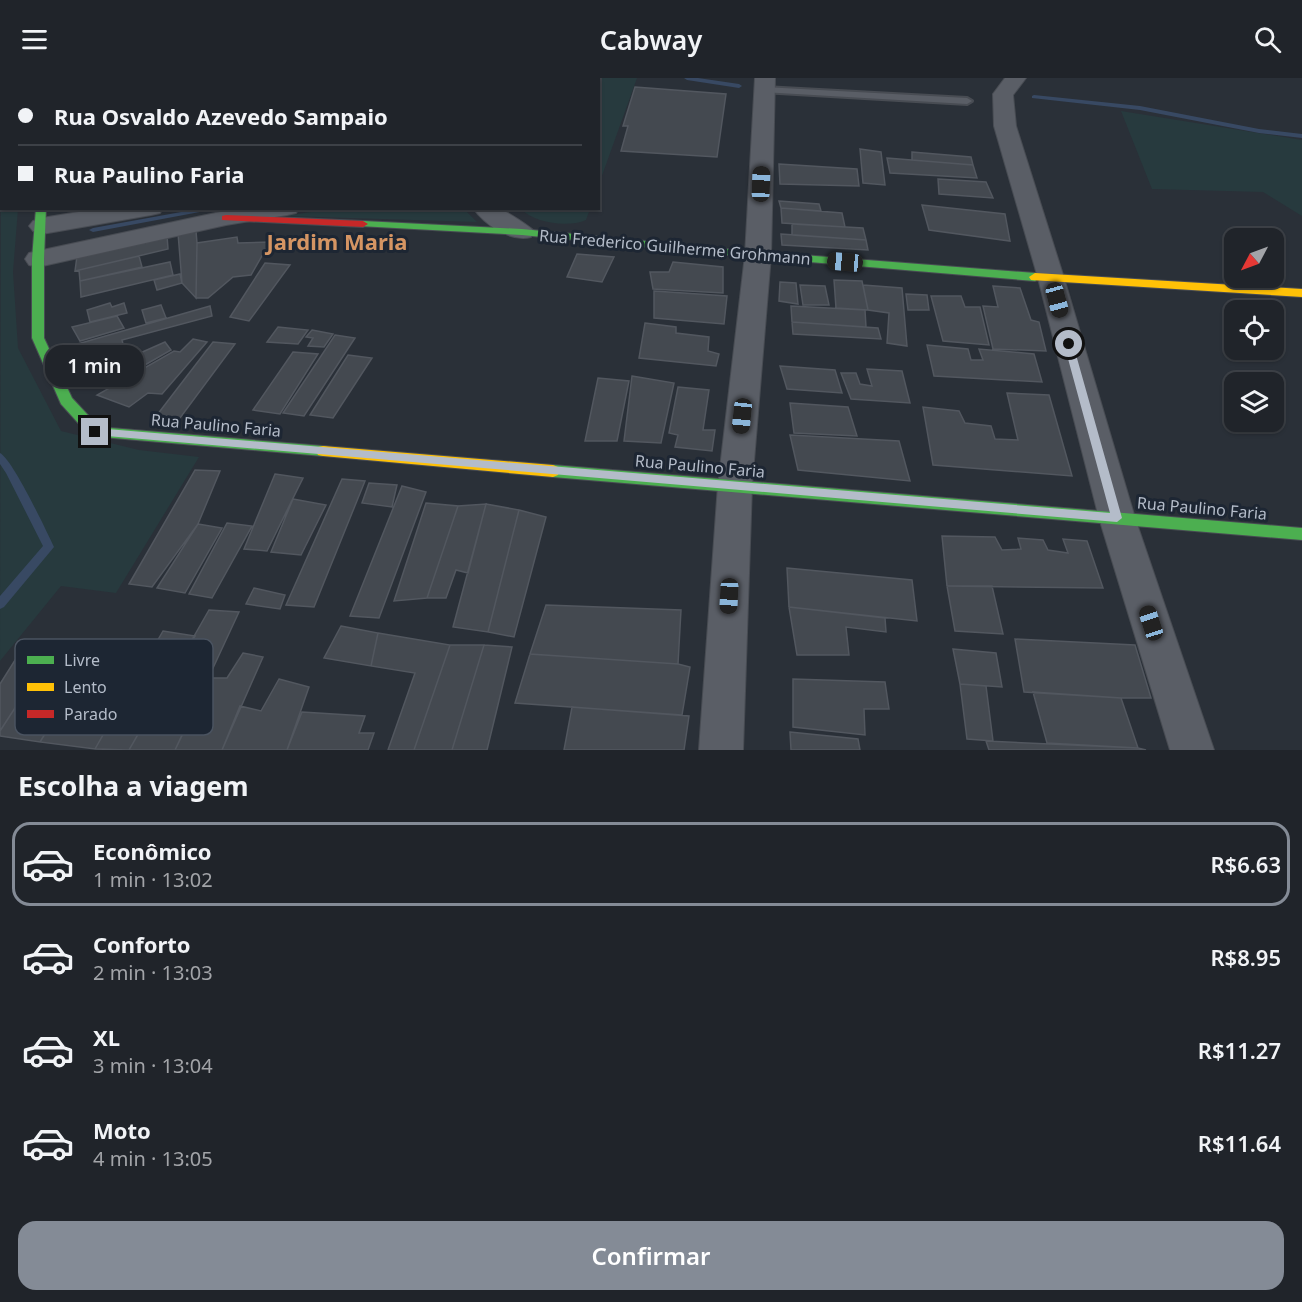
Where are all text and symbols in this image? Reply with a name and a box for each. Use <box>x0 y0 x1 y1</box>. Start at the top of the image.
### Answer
text: Cabway <box>600 21 702 58</box>
icon: menu <box>18 23 51 56</box>
icon: search <box>1251 23 1284 56</box>
text: Rua Osvaldo Azevedo Sampaio <box>54 101 388 131</box>
text: Rua Paulino Faria <box>54 159 245 189</box>
car <box>751 166 771 202</box>
street label: Rua Frederico Guilherme Grohmann <box>538 224 812 270</box>
district label: Jardim Maria <box>264 226 408 256</box>
north arrow <box>1224 228 1284 288</box>
map controls <box>1224 228 1284 432</box>
car <box>826 251 864 273</box>
car <box>1044 280 1070 320</box>
button: locate <box>1224 300 1284 360</box>
route start <box>1055 330 1082 357</box>
callout: 1 min <box>46 345 144 387</box>
text: 1 min <box>67 352 122 379</box>
button: layers <box>1224 372 1284 432</box>
car <box>731 397 753 435</box>
street label: Rua Paulino Faria <box>150 408 282 442</box>
route end <box>81 418 108 445</box>
street label: Rua Paulino Faria <box>634 449 766 483</box>
street label: Rua Paulino Faria <box>1136 491 1268 525</box>
car <box>719 578 739 614</box>
car <box>1137 603 1165 643</box>
legend <box>15 639 213 735</box>
text: Livre <box>64 649 100 671</box>
text: Lento <box>64 676 107 698</box>
text: Parado <box>64 703 117 725</box>
text: Escolha a viagem <box>18 767 249 804</box>
text: Econômico <box>93 836 212 866</box>
icon: car <box>21 837 75 891</box>
text: R$6.63 <box>1210 849 1281 879</box>
text: 1 min · 13:02 <box>93 866 213 893</box>
text: Conforto <box>93 929 191 959</box>
icon: car <box>21 930 75 984</box>
text: R$8.95 <box>1210 942 1281 972</box>
text: 2 min · 13:03 <box>93 959 213 986</box>
text: XL <box>93 1022 120 1052</box>
icon: car <box>21 1023 75 1077</box>
text: R$11.27 <box>1198 1035 1281 1065</box>
text: 3 min · 13:04 <box>93 1052 213 1079</box>
text: Moto <box>93 1115 151 1145</box>
icon: car <box>21 1116 75 1170</box>
text: R$11.64 <box>1198 1128 1281 1158</box>
text: 4 min · 13:05 <box>93 1145 213 1172</box>
button: Confirmar <box>18 1221 1284 1290</box>

